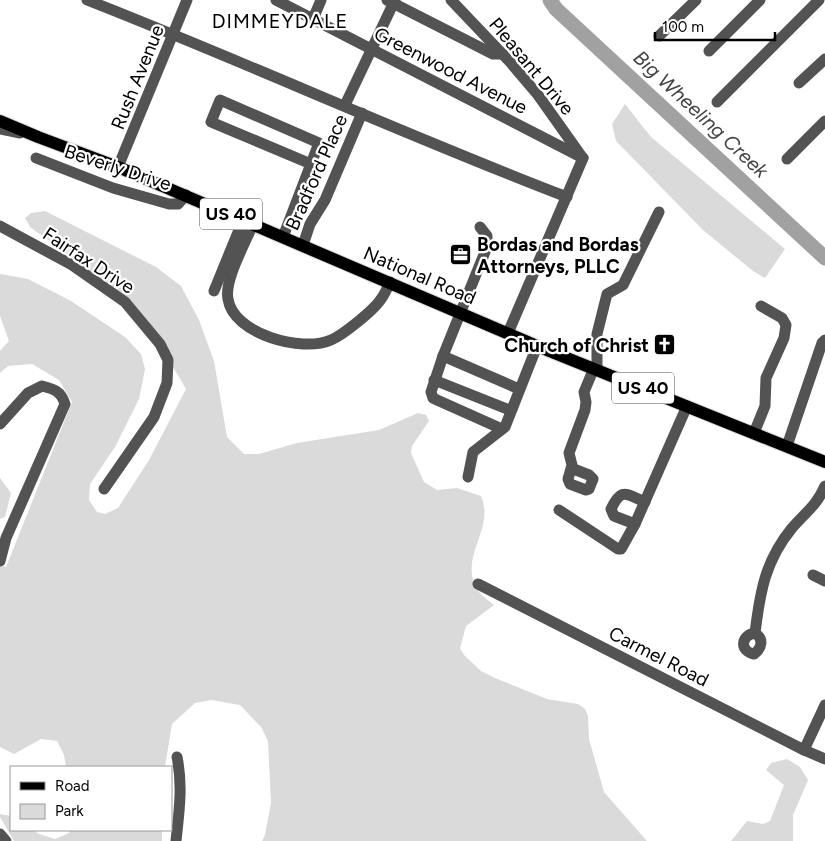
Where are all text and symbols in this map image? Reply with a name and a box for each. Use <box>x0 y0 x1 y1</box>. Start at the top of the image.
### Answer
district label: DIMMEYDALE <box>212 9 348 33</box>
scale bar <box>655 10 775 42</box>
street label: Pleasant Drive <box>484 13 579 120</box>
text: 100 m <box>662 18 704 36</box>
street label: Rush Avenue <box>106 21 169 133</box>
street label: Greenwood Avenue <box>370 22 531 119</box>
water label: Big Wheeling Creek <box>629 45 774 184</box>
street label: Bradford Place <box>281 111 352 234</box>
street label: Beverly Drive <box>62 139 174 196</box>
road number: US 40 <box>200 198 262 230</box>
street label: Fairfax Drive <box>38 222 139 299</box>
place label: Bordas and Bordas Attorneys, PLLC <box>477 233 639 278</box>
street label: National Road <box>360 241 479 309</box>
office icon: Bordas and Bordas Attorneys, PLLC <box>449 243 473 267</box>
church icon: Church of Christ <box>653 333 677 357</box>
place label: Church of Christ <box>504 334 649 357</box>
road number: US 40 <box>612 372 674 403</box>
street label: Carmel Road <box>605 621 713 691</box>
legend <box>10 766 172 831</box>
text: Road <box>55 777 90 795</box>
text: Park <box>55 802 84 820</box>

